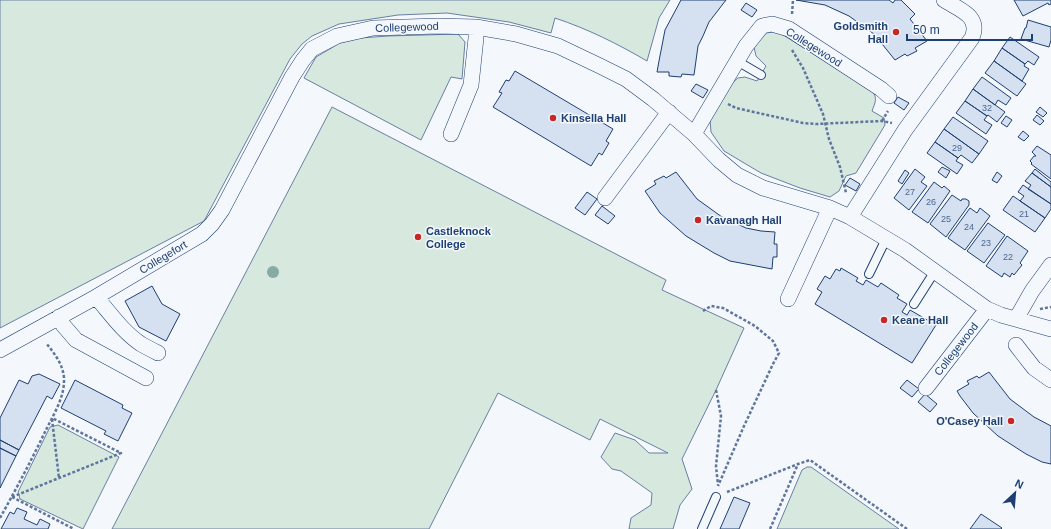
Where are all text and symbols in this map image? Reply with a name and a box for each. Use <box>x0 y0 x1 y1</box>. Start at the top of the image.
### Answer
scale bar <box>907 16 1032 42</box>
street label: Collegewood <box>375 20 439 34</box>
place label: Goldsmith Hall <box>834 20 888 45</box>
text: 50 m <box>913 23 940 37</box>
street label: Collegewood <box>784 25 844 69</box>
marker: Goldsmith Hall <box>891 27 901 37</box>
house number: 32 <box>982 103 992 113</box>
place label: Kinsella Hall <box>561 112 626 124</box>
marker: Kinsella Hall <box>548 113 558 123</box>
house number: 29 <box>952 143 962 153</box>
house number: 27 <box>905 187 915 197</box>
house number: 26 <box>926 197 936 207</box>
house number: 21 <box>1019 209 1029 219</box>
place label: Kavanagh Hall <box>706 214 782 226</box>
house number: 25 <box>941 214 951 224</box>
marker: Kavanagh Hall <box>693 215 703 225</box>
house number: 24 <box>964 222 974 232</box>
place label: Castleknock College <box>426 225 492 250</box>
marker: Castleknock College <box>413 232 423 242</box>
street label: Collegefort <box>137 238 189 276</box>
house number: 23 <box>981 238 991 248</box>
house number: 22 <box>1003 252 1013 262</box>
place label: Keane Hall <box>892 314 948 326</box>
marker: Keane Hall <box>879 315 889 325</box>
street label: Collegewood <box>932 320 980 378</box>
place label: O'Casey Hall <box>936 415 1003 427</box>
marker: O'Casey Hall <box>1006 416 1016 426</box>
north arrow <box>995 473 1035 513</box>
text: N <box>1013 477 1026 491</box>

